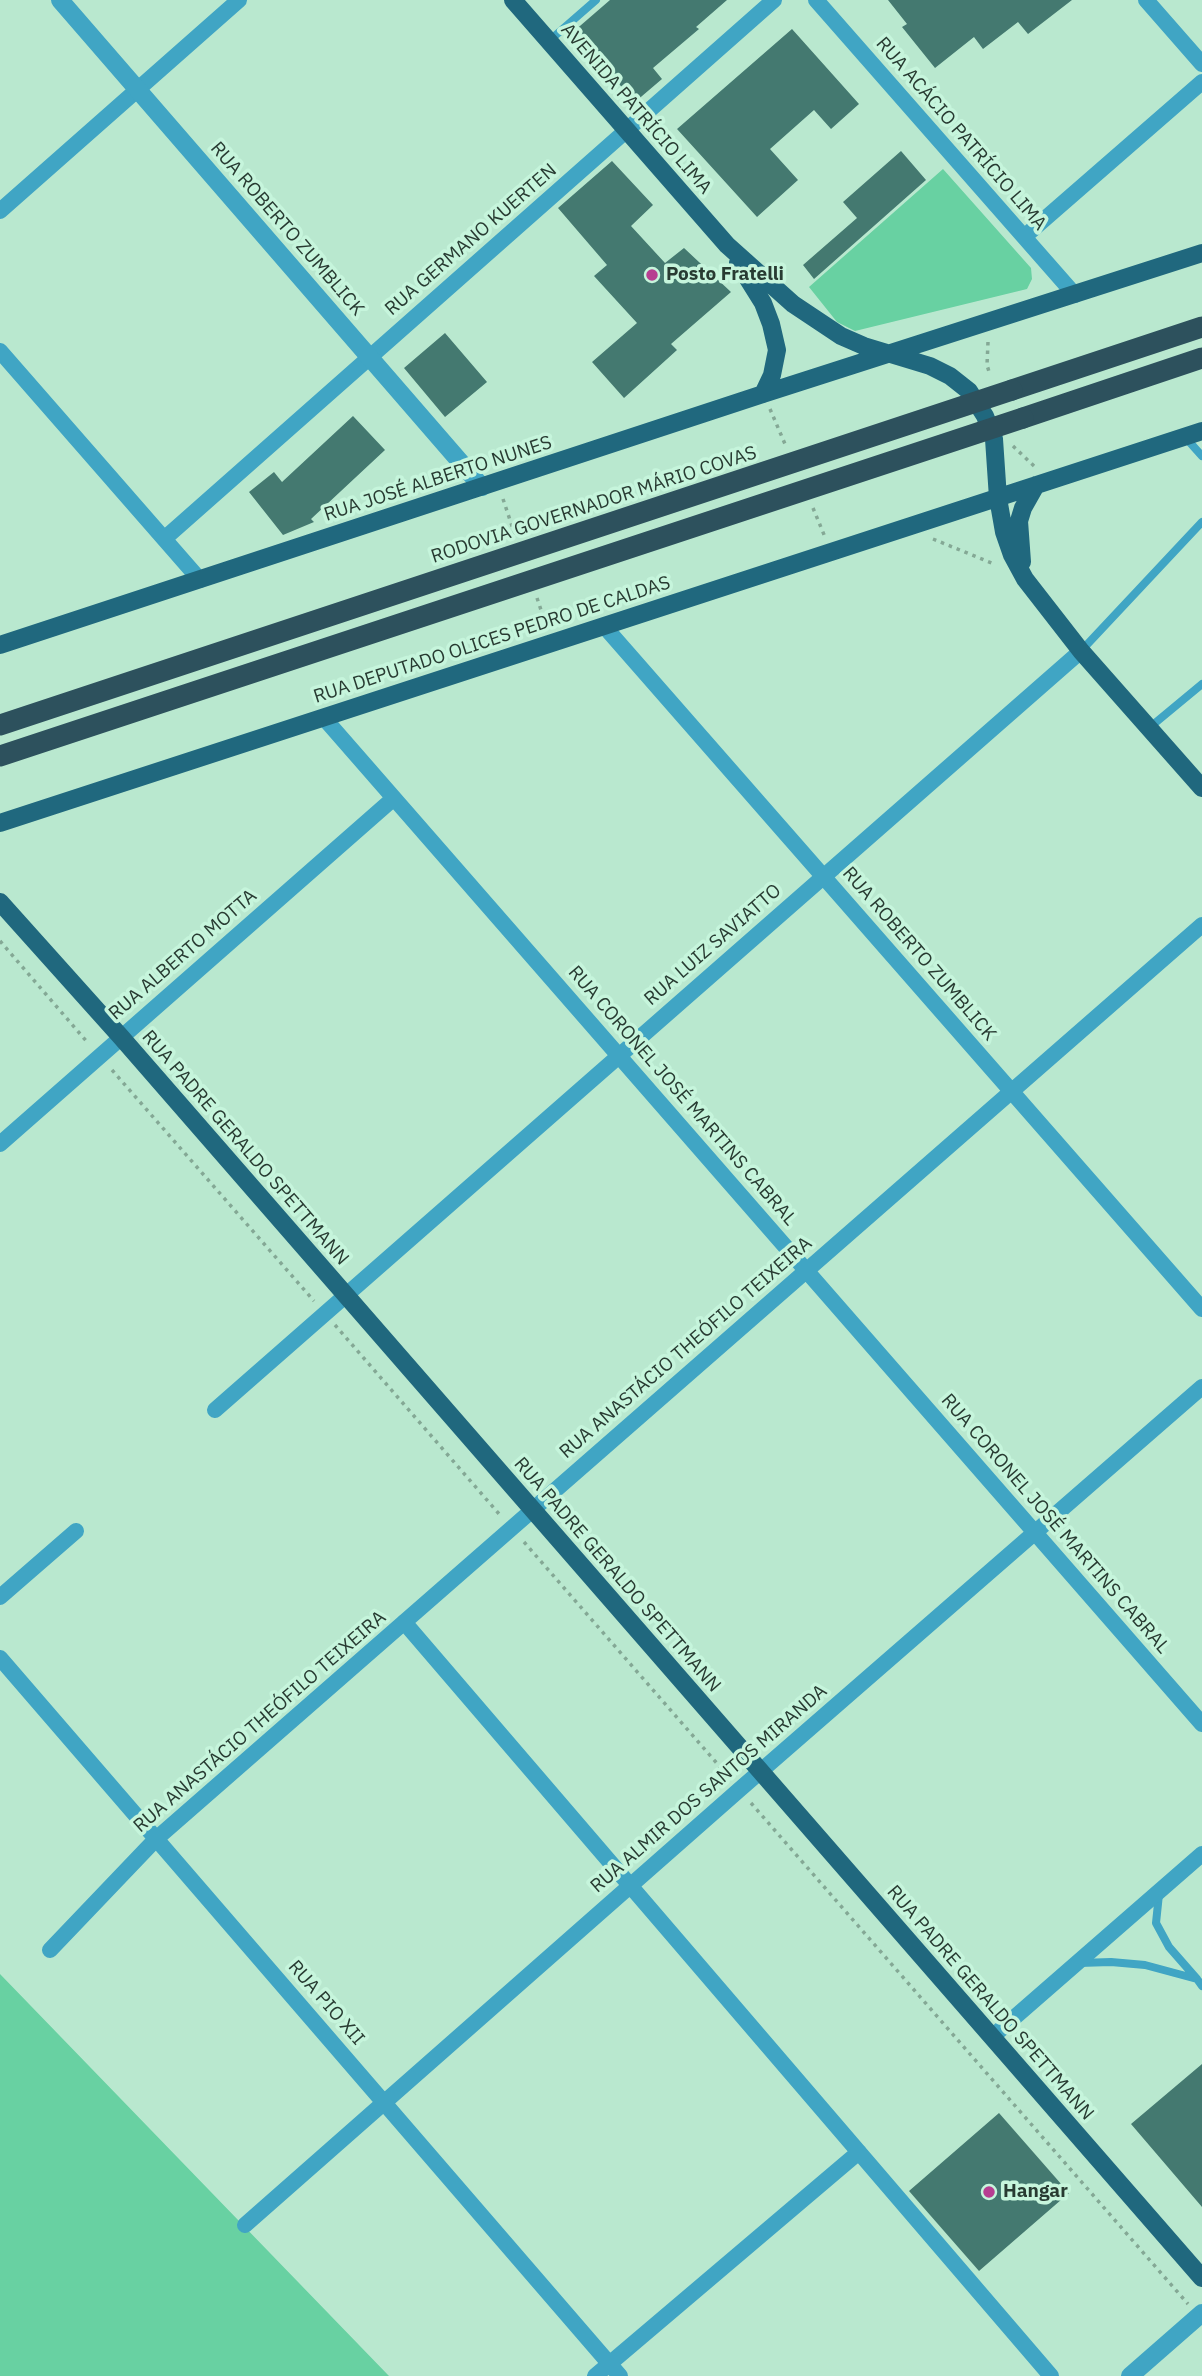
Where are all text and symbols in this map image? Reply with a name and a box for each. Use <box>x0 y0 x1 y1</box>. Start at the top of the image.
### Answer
street label: AVENIDA PATRÍCIO LIMA <box>556 19 716 199</box>
street label: RUA ACÁCIO PATRÍCIO LIMA <box>871 33 1051 235</box>
street label: RUA ROBERTO ZUMBLICK <box>205 137 369 321</box>
street label: RUA GERMANO KUERTEN <box>381 159 561 321</box>
place label: Posto Fratelli <box>666 264 784 286</box>
marker: Posto Fratelli <box>644 267 660 283</box>
street label: RUA JOSÉ ALBERTO NUNES <box>321 431 555 527</box>
street label: RODOVIA GOVERNADOR MÁRIO COVAS <box>428 441 760 569</box>
street label: RUA DEPUTADO OLICES PEDRO DE CALDAS <box>311 571 673 709</box>
street label: RUA ROBERTO ZUMBLICK <box>837 862 1001 1046</box>
street label: RUA LUIZ SAVIATTO <box>640 879 786 1011</box>
street label: RUA ALBERTO MOTTA <box>105 885 261 1025</box>
street label: RUA CORONEL JOSÉ MARTINS CABRAL <box>563 961 801 1231</box>
street label: RUA PADRE GERALDO SPETTMANN <box>137 1026 353 1270</box>
street label: RUA ANASTÁCIO THEÓFILO TEIXEIRA <box>555 1232 817 1464</box>
street label: RUA CORONEL JOSÉ MARTINS CABRAL <box>936 1389 1174 1659</box>
street label: RUA PADRE GERALDO SPETTMANN <box>509 1453 725 1697</box>
street label: RUA ANASTÁCIO THEÓFILO TEIXEIRA <box>129 1606 391 1838</box>
street label: RUA ALMIR DOS SANTOS MIRANDA <box>586 1680 832 1898</box>
street label: RUA PADRE GERALDO SPETTMANN <box>882 1881 1098 2125</box>
street label: RUA PIO XII <box>283 1956 369 2050</box>
place label: Hangar <box>1003 2181 1068 2203</box>
marker: Hangar <box>981 2184 997 2200</box>

